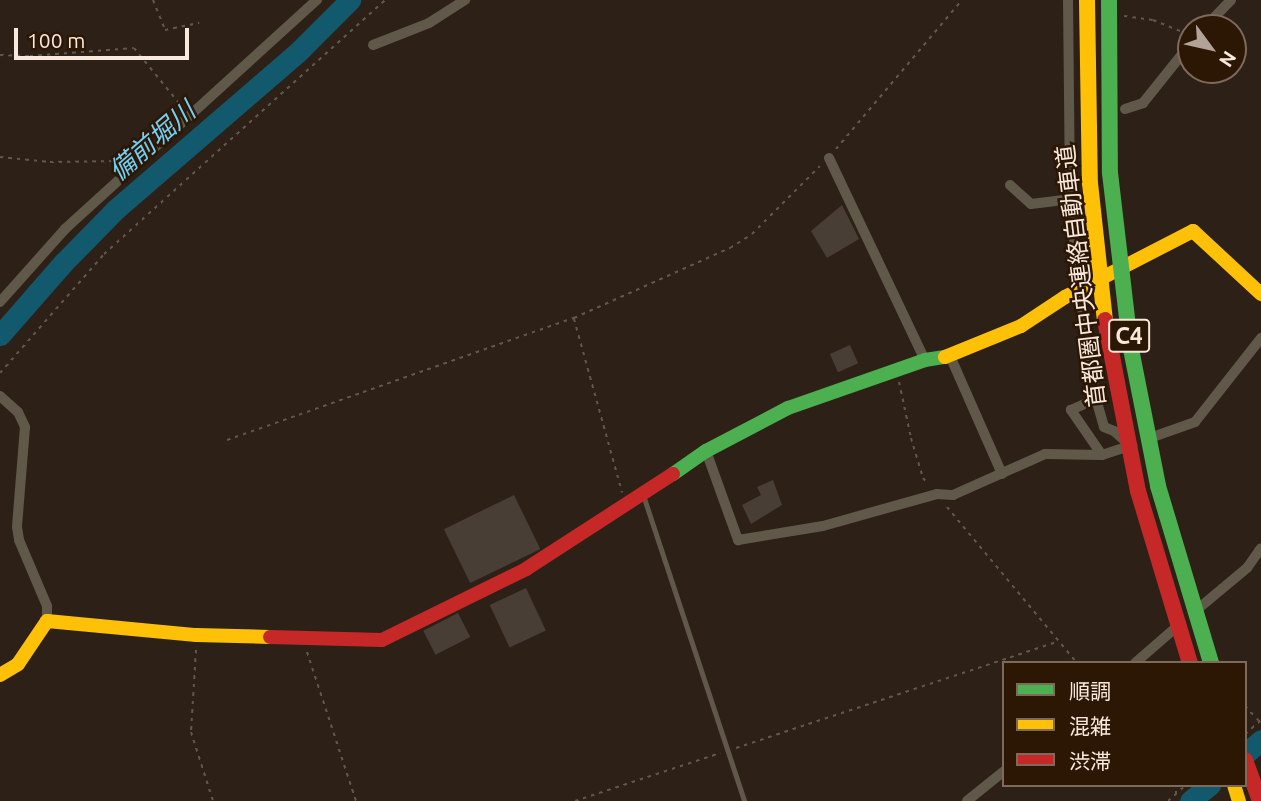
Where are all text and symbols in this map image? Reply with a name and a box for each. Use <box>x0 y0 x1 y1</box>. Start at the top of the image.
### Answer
scale bar <box>18 14 192 58</box>
north arrow <box>1177 14 1247 84</box>
text: 100 m <box>27 28 85 52</box>
text: N <box>1215 47 1241 71</box>
water label: 備前堀川 <box>103 95 201 187</box>
street label: 首都圏中央連絡自動車道 <box>1051 143 1111 409</box>
road number: C4 <box>1108 316 1150 356</box>
legend <box>1002 661 1247 787</box>
text: 順調 <box>1069 679 1111 703</box>
text: 混雑 <box>1069 714 1111 738</box>
text: 渋滞 <box>1069 749 1111 773</box>

